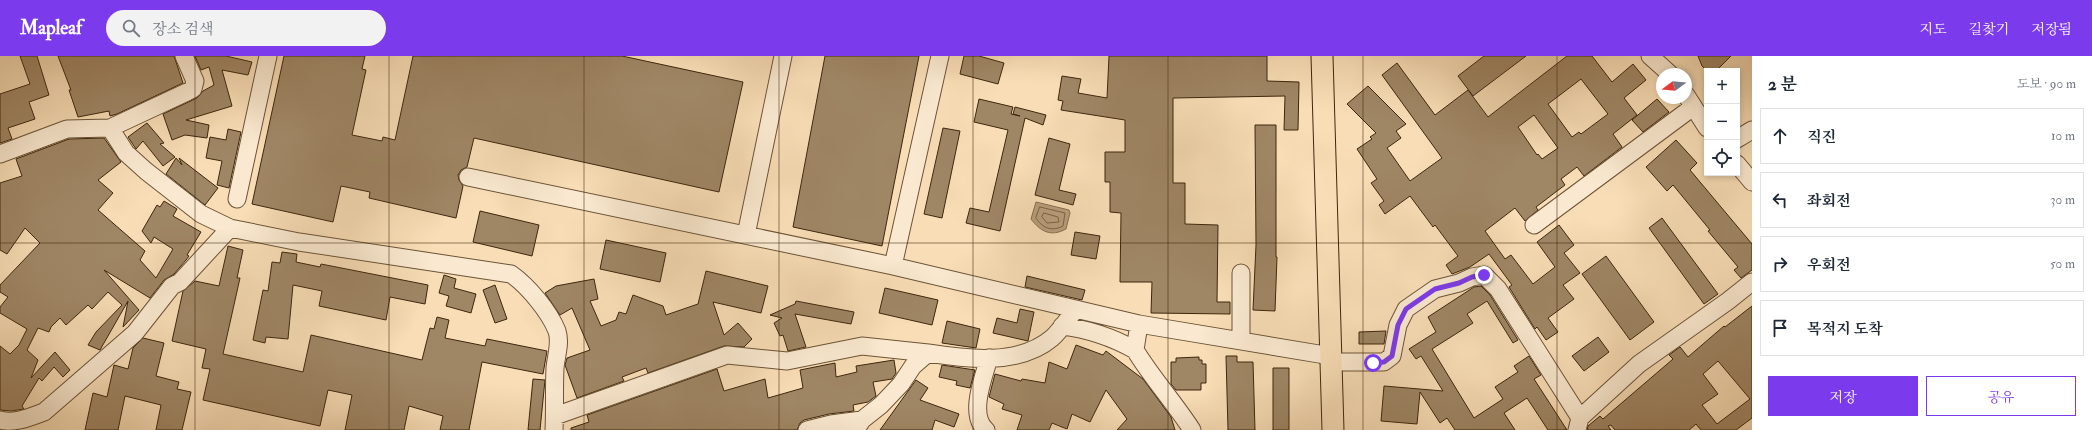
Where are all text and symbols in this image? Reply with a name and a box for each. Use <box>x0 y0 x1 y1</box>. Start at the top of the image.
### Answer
search box <box>106 10 386 46</box>
text: Mapleaf <box>20 16 82 40</box>
icon: search <box>120 17 142 39</box>
text: 장소 검색 <box>152 20 213 39</box>
text: 지도 <box>1920 21 1947 38</box>
text: 길찾기 <box>1969 21 2009 38</box>
text: 저장됨 <box>2031 21 2072 38</box>
north arrow <box>1656 68 1692 104</box>
map controls <box>1704 68 1740 176</box>
button: + <box>1704 68 1740 104</box>
text: 2 분 <box>1768 74 1797 95</box>
text: 도보 · 90 m <box>2017 76 2076 92</box>
button: − <box>1704 104 1740 140</box>
icon: ahead <box>1769 125 1791 147</box>
text: 직진 <box>1807 128 1836 147</box>
text: 10 m <box>2051 128 2075 144</box>
button: locate <box>1704 140 1740 176</box>
icon: left <box>1769 189 1791 211</box>
text: 좌회전 <box>1807 192 1850 211</box>
text: 30 m <box>2051 192 2075 208</box>
icon: right <box>1769 253 1791 275</box>
text: 우회전 <box>1807 256 1850 275</box>
text: 50 m <box>2050 256 2075 272</box>
route end <box>1475 266 1493 284</box>
icon: arrive <box>1769 317 1791 339</box>
text: 목적지 도착 <box>1807 320 1883 339</box>
route start <box>1364 354 1382 372</box>
button: 저장 <box>1768 376 1918 416</box>
button: 공유 <box>1926 376 2076 416</box>

